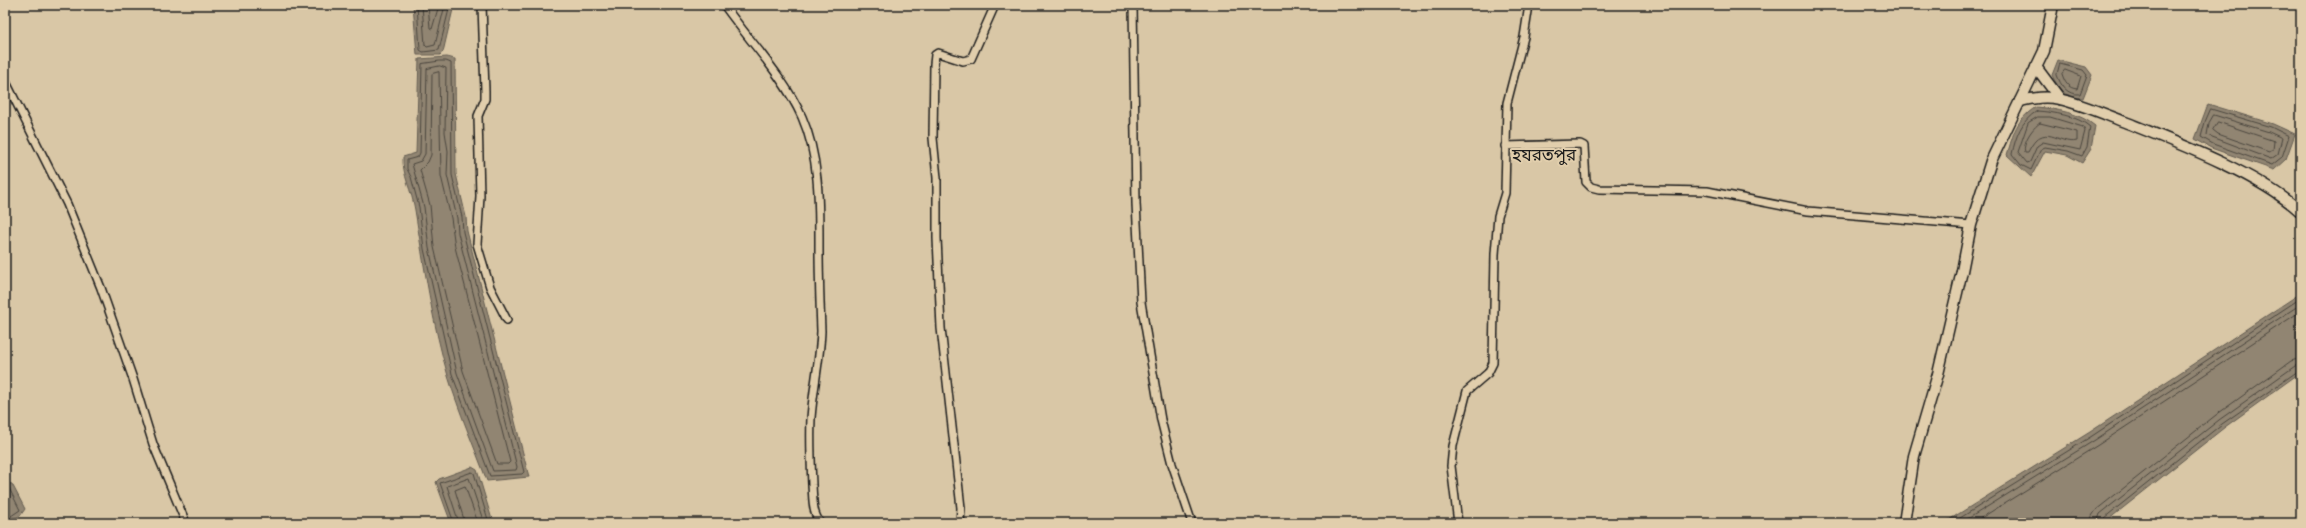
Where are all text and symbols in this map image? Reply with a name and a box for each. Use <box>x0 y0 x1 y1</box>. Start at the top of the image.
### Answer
district label: হযরতপুর <box>1511 144 1577 168</box>

